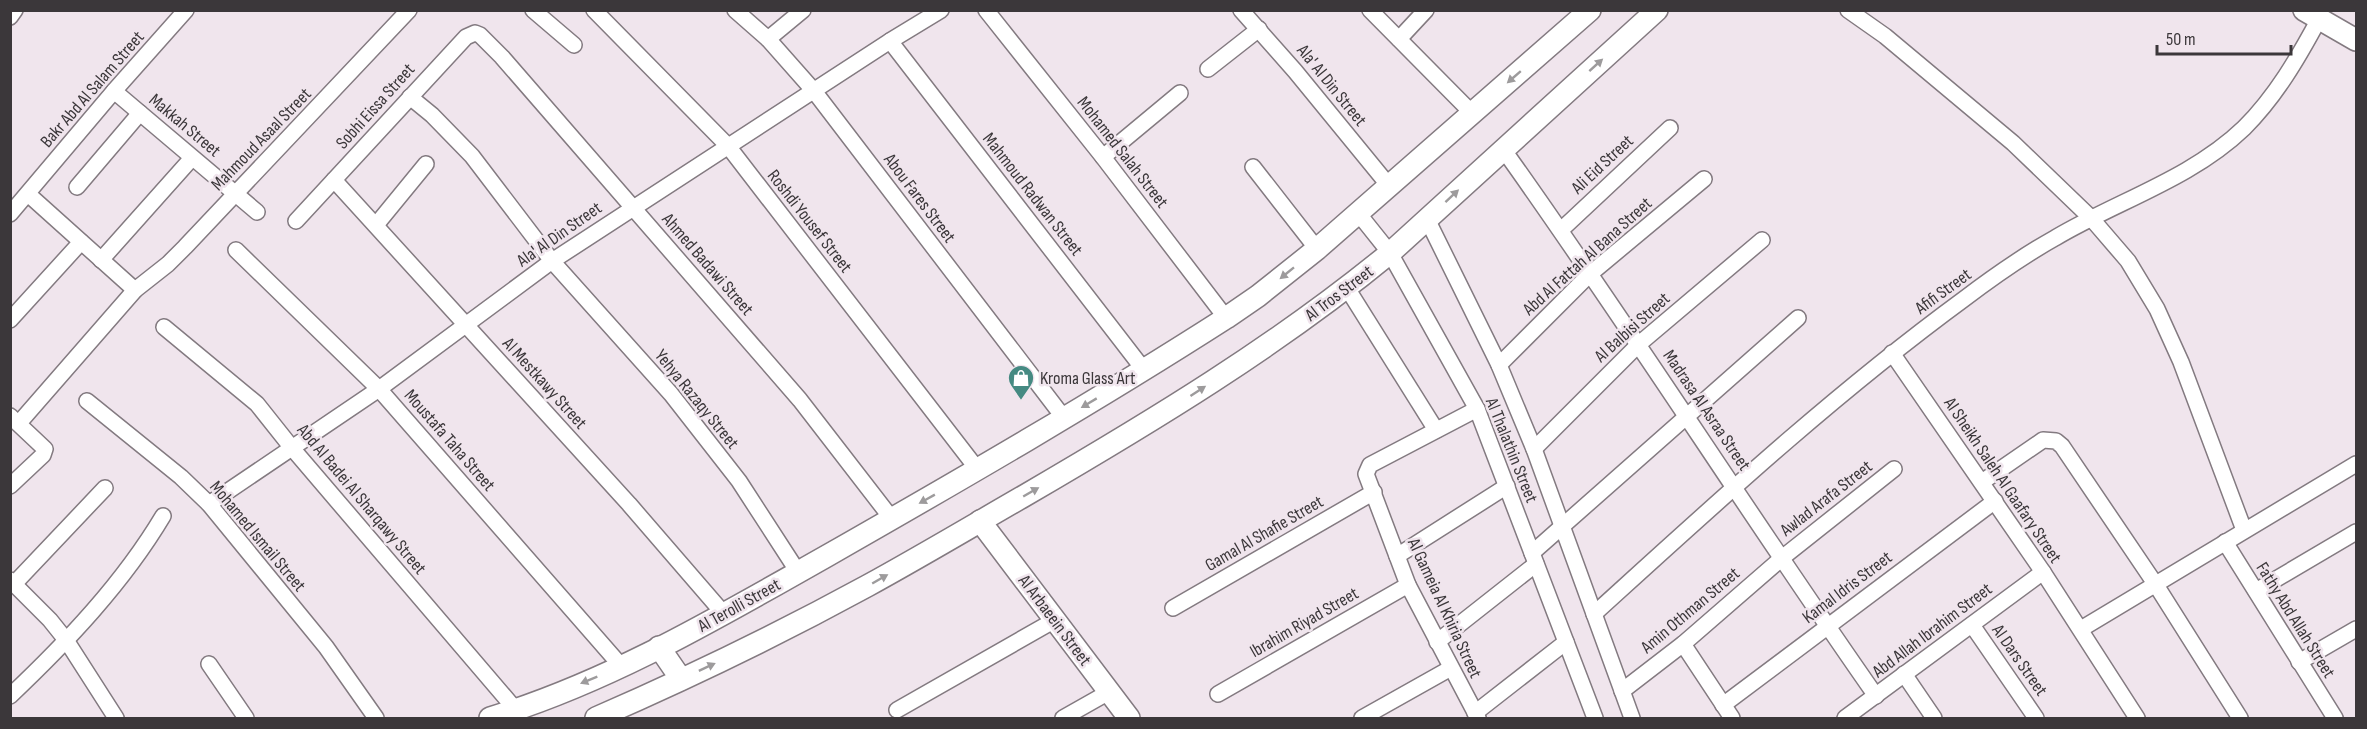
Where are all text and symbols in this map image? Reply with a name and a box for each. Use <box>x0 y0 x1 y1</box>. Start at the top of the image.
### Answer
scale bar <box>2157 18 2290 56</box>
street label: Bakr Abd Al Salam Street <box>36 27 149 152</box>
text: 50 m <box>2166 29 2196 50</box>
street label: Ala' Al Din Street <box>1292 40 1371 131</box>
one-way arrow <box>1589 58 1604 72</box>
street label: Sobhi Eissa Street <box>332 59 420 153</box>
one-way arrow <box>1506 70 1522 83</box>
street label: Mahmoud Asaal Street <box>207 83 316 195</box>
street label: Makkah Street <box>145 89 225 162</box>
street label: Mohamed Salah Street <box>1073 92 1173 213</box>
street label: Mahmoud Radwan Street <box>978 129 1087 260</box>
street label: Ali Eid Street <box>1566 130 1638 199</box>
street label: Abou Fares Street <box>879 149 960 247</box>
street label: Roshdi Yousef Street <box>763 166 857 277</box>
one-way arrow <box>1444 190 1459 203</box>
street label: Abd Al Fattah Al Bana Street <box>1518 193 1657 320</box>
street label: Ala' Al Din Street <box>512 197 606 272</box>
street label: Ahmed Badawi Street <box>657 208 758 320</box>
street label: Al Tros Street <box>1300 261 1378 326</box>
street label: Afifi Street <box>1910 264 1976 319</box>
one-way arrow <box>1280 266 1295 279</box>
street label: Al Balbisi Street <box>1590 288 1675 367</box>
street label: Al Mestkawy Street <box>497 333 591 434</box>
street label: Yehya Razaqy Street <box>650 345 743 454</box>
street label: Madrasa Al Asraa Street <box>1658 346 1755 475</box>
shop icon: Kroma Glass Art <box>1006 363 1036 401</box>
place label: Kroma Glass Art <box>1040 368 1136 389</box>
street label: Moustafa Taha Street <box>400 385 500 496</box>
one-way arrow <box>1190 386 1206 397</box>
street label: Al Sheikh Saleh Al Gaafary Street <box>1939 393 2066 568</box>
street label: Al Thalathin Street <box>1481 394 1542 506</box>
one-way arrow <box>1081 398 1097 409</box>
street label: Abd Al Badei Al Sharqawy Street <box>292 419 431 579</box>
street label: Awlad Arafa Street <box>1775 456 1877 541</box>
street label: Mohamed Ismail Street <box>205 477 310 596</box>
one-way arrow <box>1023 486 1039 497</box>
street label: Gamal Al Shafie Street <box>1201 491 1328 576</box>
one-way arrow <box>918 494 935 504</box>
street label: Al Gameia Al Khiria Street <box>1403 534 1486 682</box>
street label: Kamal Idris Street <box>1798 547 1897 628</box>
street label: Fathy Abd Allah Street <box>2252 559 2340 682</box>
street label: Amin Othman Street <box>1636 563 1744 658</box>
street label: Al Arbaeein Street <box>1013 570 1096 670</box>
one-way arrow <box>872 573 888 584</box>
street label: Al Terolli Street <box>693 574 785 637</box>
street label: Abd Allah Ibrahim Street <box>1868 578 1997 683</box>
street label: Ibrahim Riyad Street <box>1246 583 1363 662</box>
street label: Al Dars Street <box>1987 620 2052 700</box>
one-way arrow <box>698 663 715 672</box>
one-way arrow <box>580 676 598 685</box>

